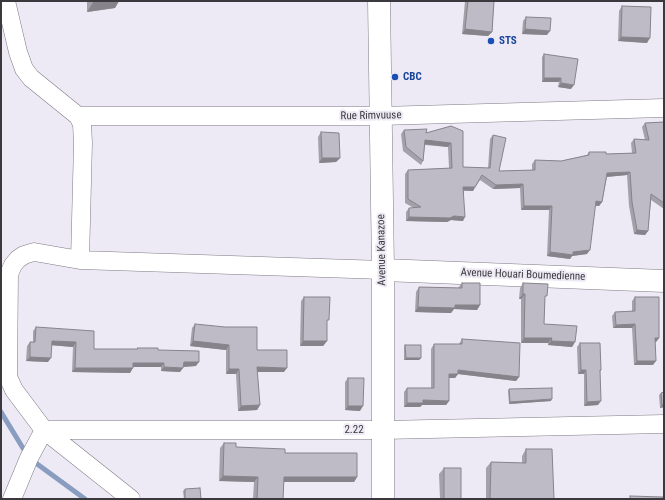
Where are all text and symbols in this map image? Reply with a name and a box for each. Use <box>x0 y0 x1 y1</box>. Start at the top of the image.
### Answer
place label: STS <box>499 34 517 48</box>
marker: STS <box>486 36 496 46</box>
place label: CBC <box>403 70 422 84</box>
marker: CBC <box>390 72 400 82</box>
street label: Rue Rimvuuse <box>340 109 402 123</box>
street label: Avenue Kanazoe <box>375 214 389 286</box>
street label: Avenue Houari Boumedienne <box>460 266 586 284</box>
street label: 2.22 <box>344 423 364 437</box>

